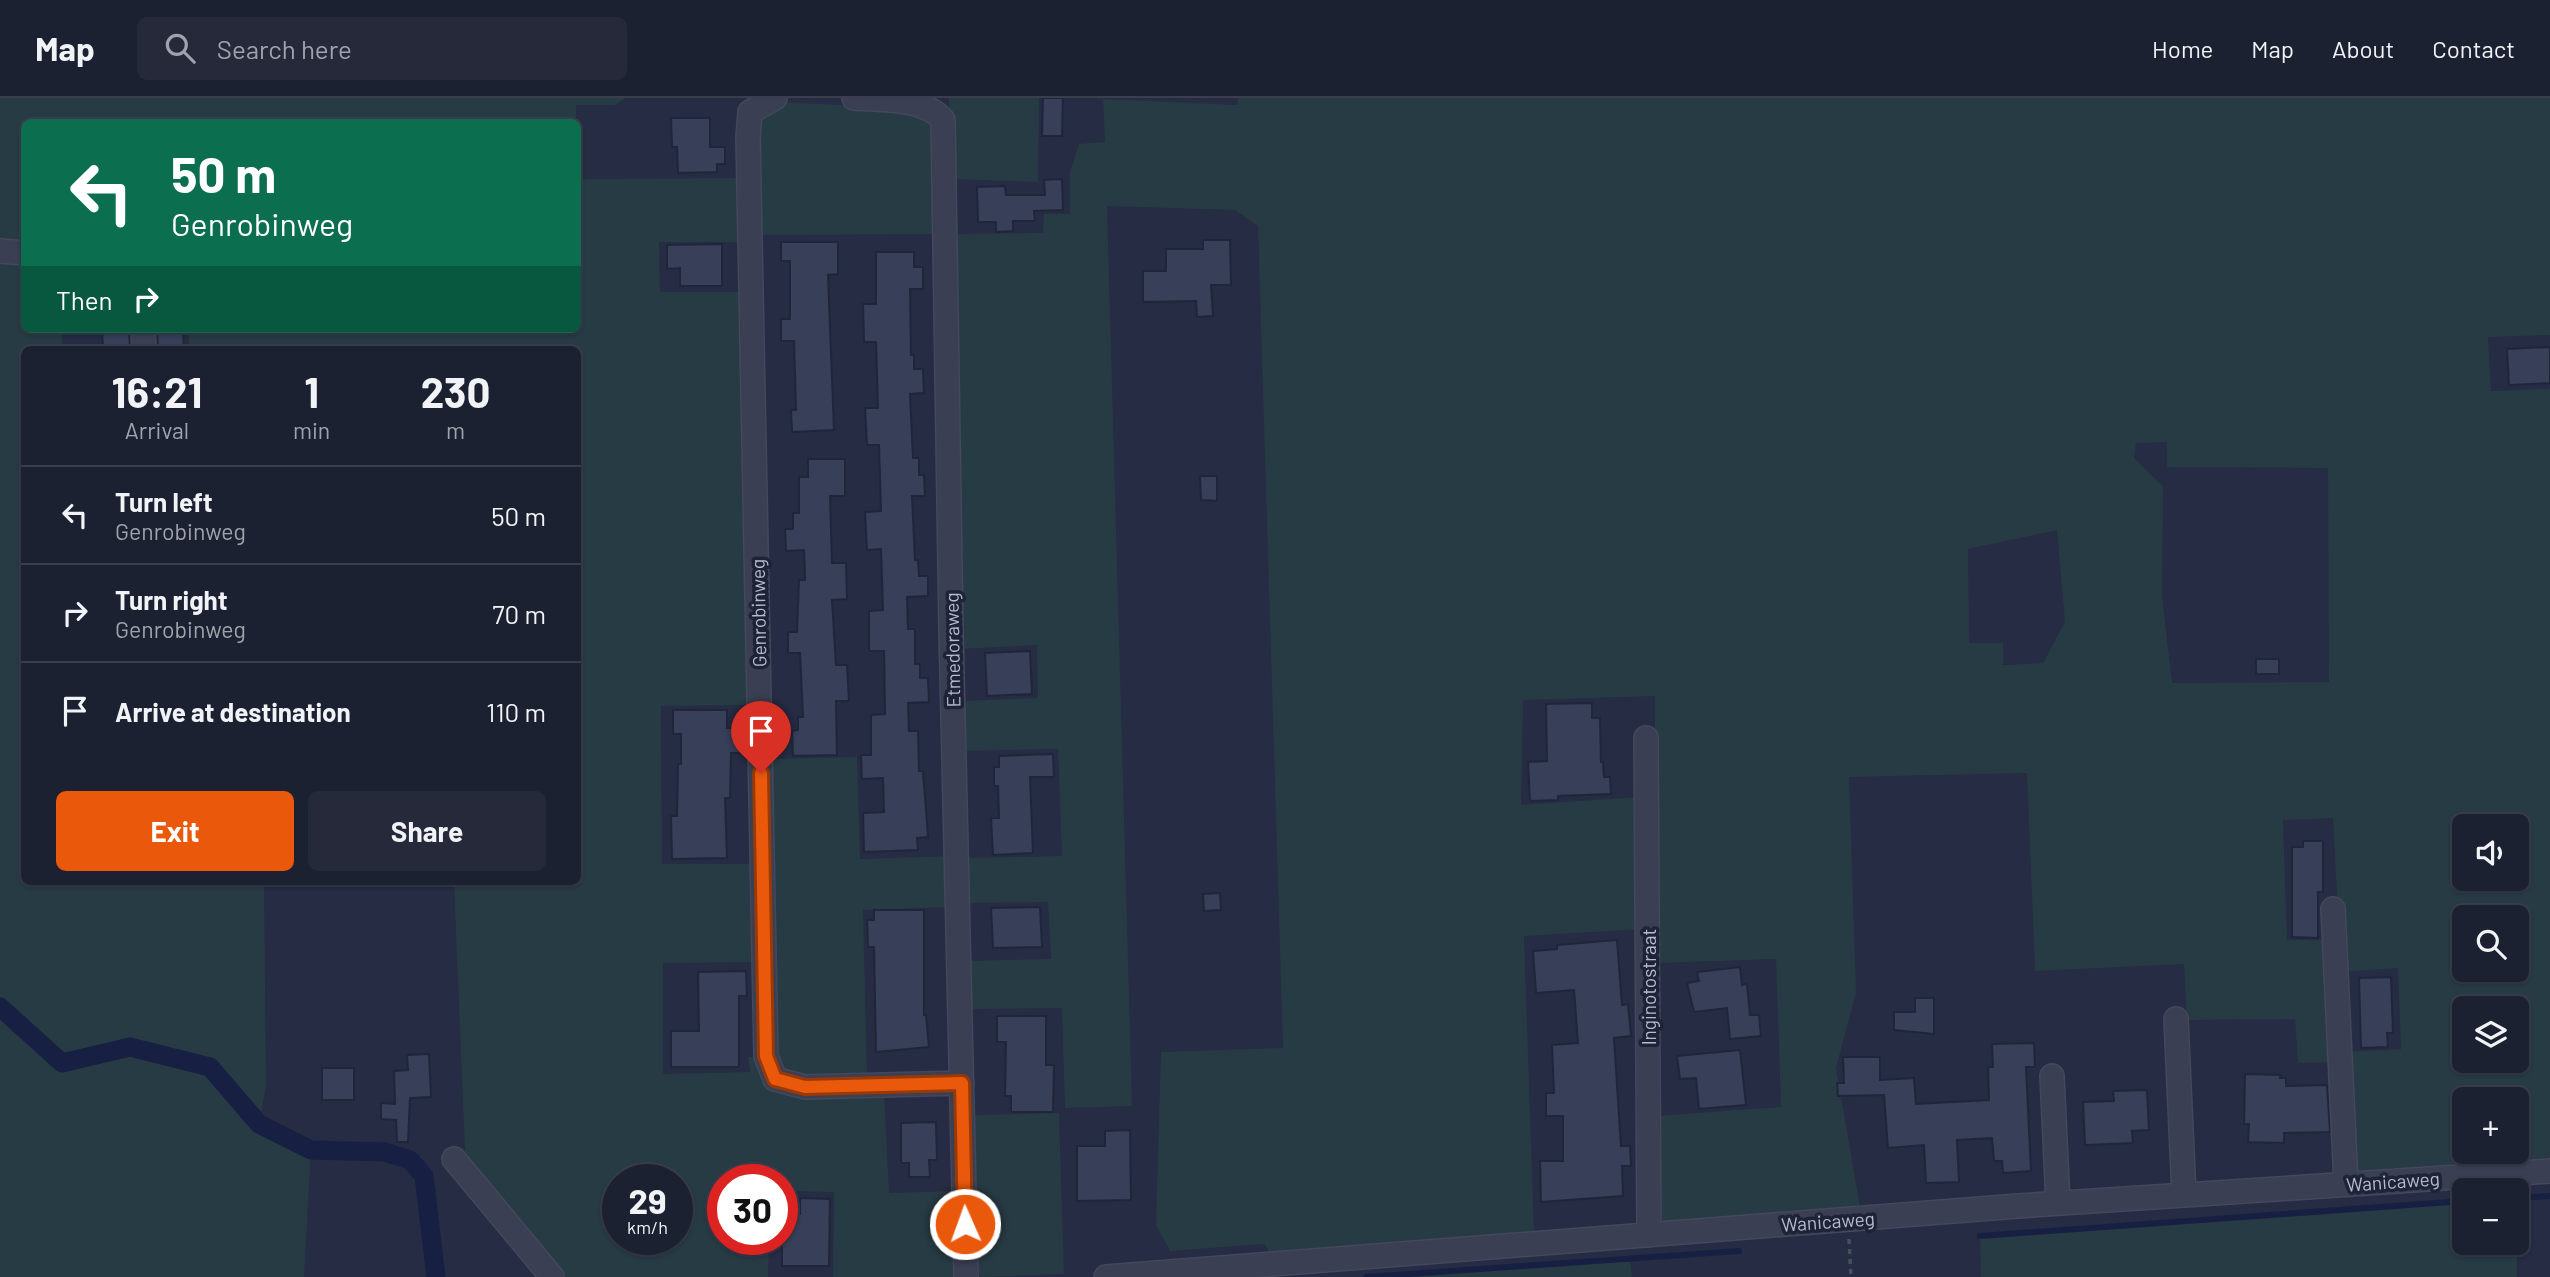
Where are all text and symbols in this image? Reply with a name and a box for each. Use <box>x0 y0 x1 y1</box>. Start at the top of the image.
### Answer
search box <box>137 17 627 80</box>
text: Map <box>35 28 95 68</box>
icon: search <box>161 29 199 67</box>
text: Search here <box>217 33 352 64</box>
text: Home <box>2152 34 2213 63</box>
text: Map <box>2251 34 2294 63</box>
text: About <box>2332 34 2394 63</box>
text: Contact <box>2432 34 2515 63</box>
text: 50 m <box>171 144 276 203</box>
icon: left <box>56 147 147 238</box>
text: Genrobinweg <box>171 204 353 242</box>
icon: right <box>127 280 165 318</box>
text: Then <box>56 284 113 315</box>
text: 16:21 <box>112 366 202 416</box>
text: 1 <box>304 366 319 416</box>
text: 230 <box>421 366 490 416</box>
text: Arrival <box>125 416 189 444</box>
text: min <box>293 416 330 444</box>
text: m <box>446 416 465 444</box>
text: Turn left <box>115 486 213 517</box>
icon: left <box>56 496 94 534</box>
text: 50 m <box>491 500 546 531</box>
text: Genrobinweg <box>115 517 246 545</box>
street label: Genrobinweg <box>746 559 770 667</box>
text: Turn right <box>115 584 228 615</box>
street label: Etmedoraweg <box>939 592 965 708</box>
icon: right <box>56 594 94 632</box>
text: 70 m <box>492 598 546 629</box>
text: Genrobinweg <box>115 615 246 643</box>
icon: arrive <box>56 692 94 730</box>
text: Arrive at destination <box>115 696 351 727</box>
text: 110 m <box>486 696 546 727</box>
pin <box>731 701 791 773</box>
icon: arrive <box>742 712 780 750</box>
button: Exit <box>56 791 294 871</box>
button: Share <box>308 791 546 871</box>
map controls <box>2452 814 2529 1255</box>
button: sound <box>2452 814 2529 891</box>
button: search <box>2452 905 2529 982</box>
street label: Inginotostraat <box>1637 929 1660 1045</box>
button: layers <box>2452 996 2529 1073</box>
button: + <box>2452 1087 2529 1164</box>
speed limit sign: 30 <box>707 1164 798 1255</box>
street label: Wanicaweg <box>2345 1166 2441 1196</box>
button: − <box>2452 1178 2529 1255</box>
text: 29 <box>628 1179 667 1221</box>
position arrow <box>928 1187 1002 1261</box>
street label: Wanicaweg <box>1780 1206 1876 1236</box>
text: km/h <box>627 1216 668 1238</box>

